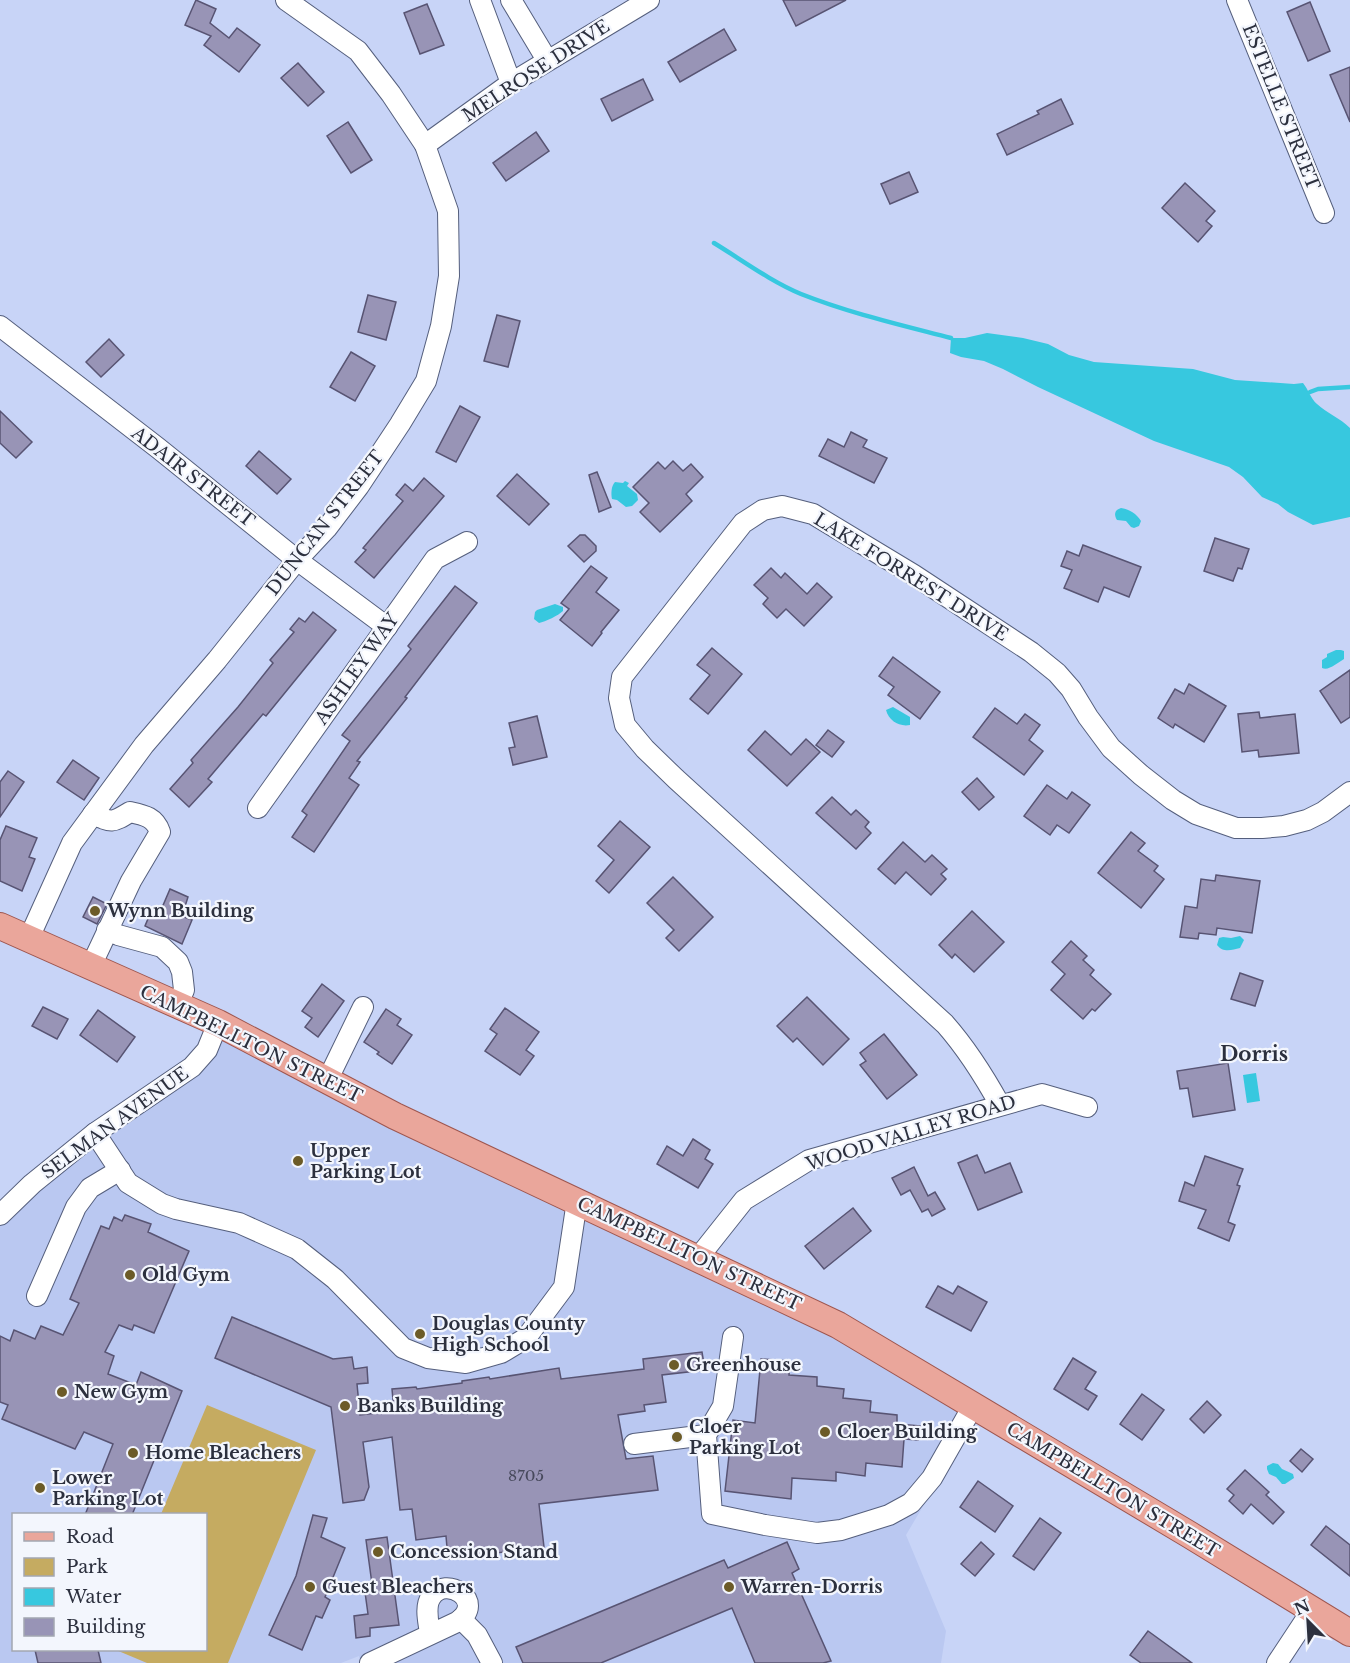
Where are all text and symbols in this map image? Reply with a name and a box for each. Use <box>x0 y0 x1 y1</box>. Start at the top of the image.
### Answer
street label: MELROSE DRIVE <box>458 15 614 127</box>
street label: ESTELLE STREET <box>1238 21 1325 194</box>
street label: ADAIR STREET <box>126 421 259 532</box>
street label: DUNCAN STREET <box>262 446 389 600</box>
street label: LAKE FORREST DRIVE <box>810 508 1012 646</box>
street label: ASHLEY WAY <box>310 608 404 730</box>
place label: Wynn Building <box>106 900 255 922</box>
marker: Wynn Building <box>88 904 102 918</box>
street label: CAMPBELLTON STREET <box>136 981 366 1108</box>
district label: Dorris <box>1220 1042 1288 1066</box>
street label: SELMAN AVENUE <box>37 1062 193 1184</box>
street label: WOOD VALLEY ROAD <box>802 1091 1019 1176</box>
place label: Upper Parking Lot <box>310 1140 422 1183</box>
marker: Upper Parking Lot <box>291 1154 305 1168</box>
street label: CAMPBELLTON STREET <box>574 1192 805 1316</box>
place label: Old Gym <box>142 1264 230 1286</box>
marker: Old Gym <box>123 1268 137 1282</box>
place label: Douglas County High School <box>432 1313 585 1356</box>
marker: Douglas County High School <box>413 1327 427 1341</box>
place label: Greenhouse <box>686 1354 801 1376</box>
marker: Greenhouse <box>667 1358 681 1372</box>
place label: New Gym <box>74 1381 168 1403</box>
marker: New Gym <box>55 1385 69 1399</box>
place label: Banks Building <box>357 1395 504 1417</box>
marker: Banks Building <box>338 1399 352 1413</box>
place label: Cloer Parking Lot <box>689 1416 801 1459</box>
street label: CAMPBELLTON STREET <box>1003 1418 1224 1563</box>
place label: Cloer Building <box>837 1421 978 1443</box>
marker: Cloer Building <box>818 1425 832 1439</box>
marker: Cloer Parking Lot <box>670 1430 684 1444</box>
place label: Home Bleachers <box>145 1442 301 1464</box>
marker: Home Bleachers <box>126 1446 140 1460</box>
house number: 8705 <box>508 1466 544 1485</box>
place label: Lower Parking Lot <box>52 1467 164 1510</box>
marker: Lower Parking Lot <box>33 1481 47 1495</box>
legend <box>12 1513 207 1651</box>
text: Road <box>66 1526 114 1548</box>
place label: Concession Stand <box>390 1541 559 1563</box>
marker: Concession Stand <box>371 1545 385 1559</box>
text: Park <box>66 1556 108 1578</box>
place label: Guest Bleachers <box>322 1576 474 1598</box>
place label: Warren-Dorris <box>740 1576 883 1598</box>
marker: Guest Bleachers <box>303 1580 317 1594</box>
marker: Warren-Dorris <box>722 1580 736 1594</box>
text: Water <box>65 1586 122 1608</box>
north arrow <box>1278 1591 1338 1651</box>
text: N <box>1291 1595 1313 1619</box>
text: Building <box>66 1616 145 1638</box>

